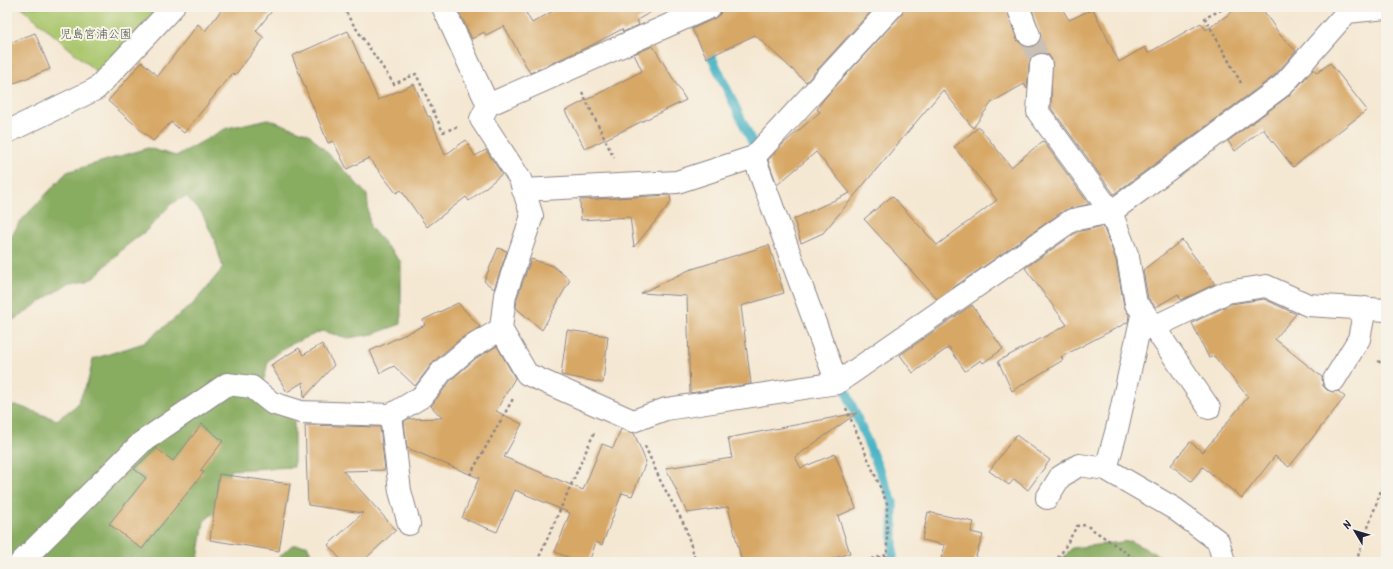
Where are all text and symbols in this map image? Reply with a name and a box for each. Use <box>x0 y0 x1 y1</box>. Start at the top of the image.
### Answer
park label: 児島宮浦公園 <box>60 25 132 44</box>
north arrow <box>1335 511 1375 551</box>
text: N <box>1339 517 1357 534</box>

